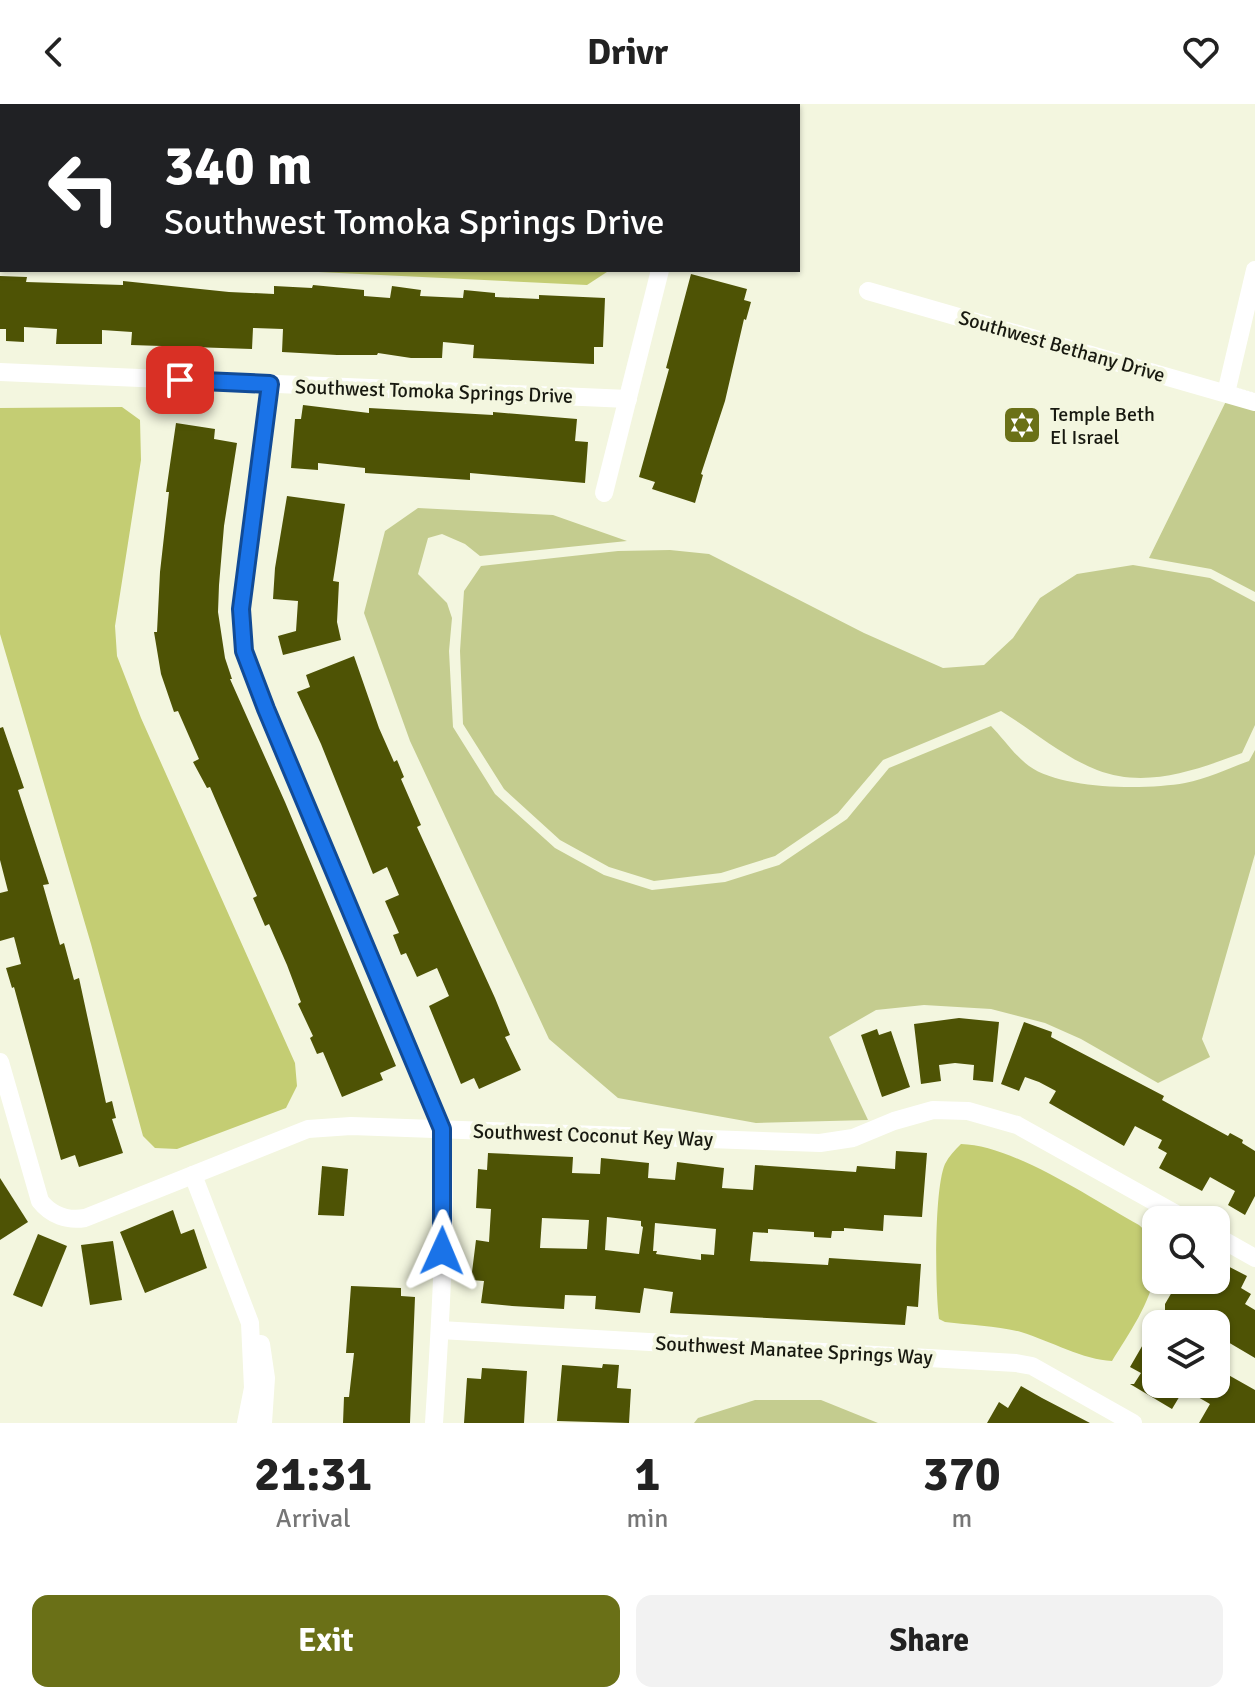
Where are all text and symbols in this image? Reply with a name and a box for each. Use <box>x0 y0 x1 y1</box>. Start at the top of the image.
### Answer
icon: back <box>32 30 76 74</box>
text: Drivr <box>587 30 668 75</box>
icon: heart <box>1179 30 1223 74</box>
text: 340 m <box>164 131 312 200</box>
icon: left <box>32 136 136 240</box>
text: Southwest Tomoka Springs Drive <box>164 200 665 245</box>
street label: Southwest Bethany Drive <box>956 305 1168 388</box>
pin <box>146 346 214 414</box>
icon: arrive <box>158 358 202 402</box>
street label: Southwest Tomoka Springs Drive <box>295 374 573 409</box>
place label: Temple Beth El Israel <box>1050 402 1155 450</box>
synagogue icon: Temple Beth El Israel <box>1001 404 1043 446</box>
street label: Southwest Coconut Key Way <box>472 1119 714 1152</box>
map controls <box>1142 1206 1230 1398</box>
button: search <box>1142 1206 1230 1294</box>
position arrow <box>400 1209 484 1293</box>
button: layers <box>1142 1310 1230 1398</box>
street label: Southwest Manatee Springs Way <box>655 1331 934 1370</box>
text: 21:31 <box>254 1445 372 1504</box>
text: 1 <box>635 1445 660 1504</box>
text: 370 <box>923 1445 1001 1504</box>
text: Arrival <box>276 1503 351 1535</box>
text: min <box>627 1503 669 1535</box>
text: m <box>951 1503 972 1535</box>
button: Exit <box>32 1595 620 1687</box>
button: Share <box>636 1595 1223 1687</box>

